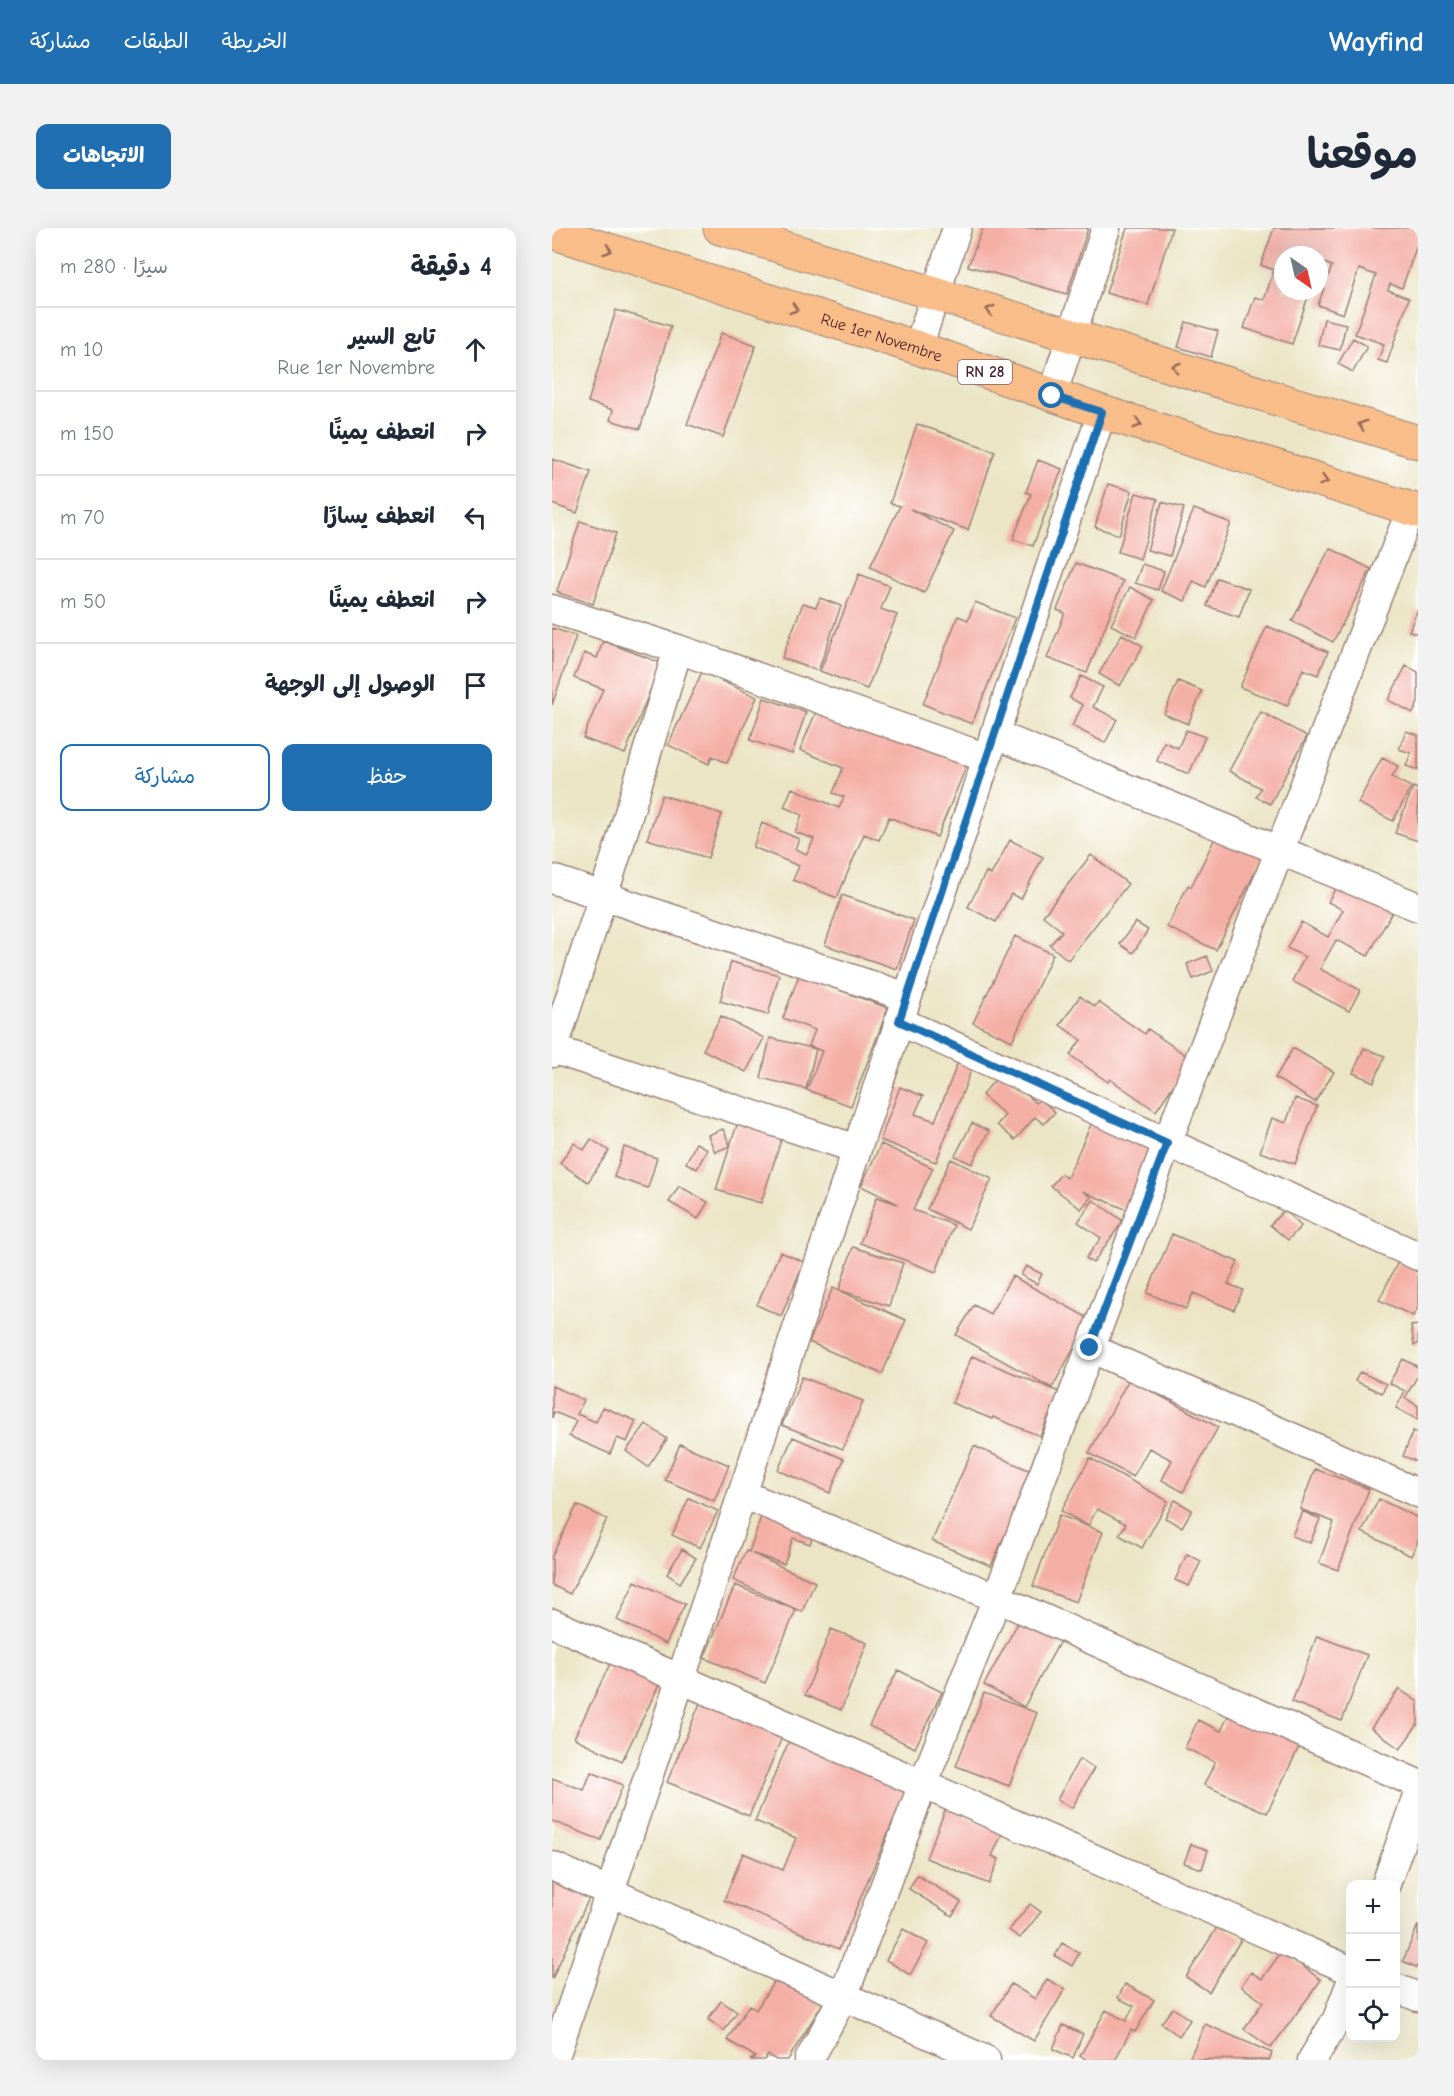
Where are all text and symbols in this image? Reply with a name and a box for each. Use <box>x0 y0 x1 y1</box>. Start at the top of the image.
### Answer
text: Wayfind <box>1329 26 1424 58</box>
text: مشاركة <box>30 29 91 53</box>
text: الطبقات <box>124 29 189 53</box>
text: الخريطة <box>222 29 287 53</box>
button: الاتجاهات <box>36 124 171 189</box>
text: موقعنا <box>1307 130 1418 179</box>
one-way arrow <box>602 242 613 255</box>
north arrow <box>1274 246 1328 300</box>
text: 4 دقيقة <box>411 252 492 282</box>
text: سيرًا · 280 m <box>60 255 168 278</box>
one-way arrow <box>788 301 799 314</box>
one-way arrow <box>985 305 995 317</box>
street label: Rue 1er Novembre <box>819 310 944 366</box>
text: تابع السير <box>349 324 435 350</box>
icon: ahead <box>459 333 492 366</box>
text: 10 m <box>60 338 103 361</box>
text: Rue 1er Novembre <box>277 356 435 379</box>
road number: RN 28 <box>958 360 1012 384</box>
one-way arrow <box>1171 362 1182 374</box>
route start <box>1038 382 1064 408</box>
one-way arrow <box>1132 416 1143 429</box>
icon: right <box>459 417 492 450</box>
text: انعطف يمينًا <box>329 419 435 445</box>
one-way arrow <box>1357 420 1368 432</box>
text: 150 m <box>60 422 114 445</box>
one-way arrow <box>1318 474 1329 487</box>
icon: left <box>459 501 492 534</box>
text: انعطف يسارًا <box>323 503 435 529</box>
text: 70 m <box>60 506 105 529</box>
icon: right <box>459 585 492 618</box>
text: انعطف يمينًا <box>329 587 435 613</box>
text: 50 m <box>60 590 106 613</box>
icon: arrive <box>459 669 492 702</box>
text: الوصول إلى الوجهة <box>265 671 435 697</box>
button: مشاركة <box>60 744 270 811</box>
button: حفظ <box>282 744 492 811</box>
route end <box>1076 1334 1102 1360</box>
map controls <box>1346 1880 1400 2042</box>
button: + <box>1346 1880 1400 1934</box>
button: − <box>1346 1934 1400 1988</box>
button: locate <box>1346 1988 1400 2042</box>

